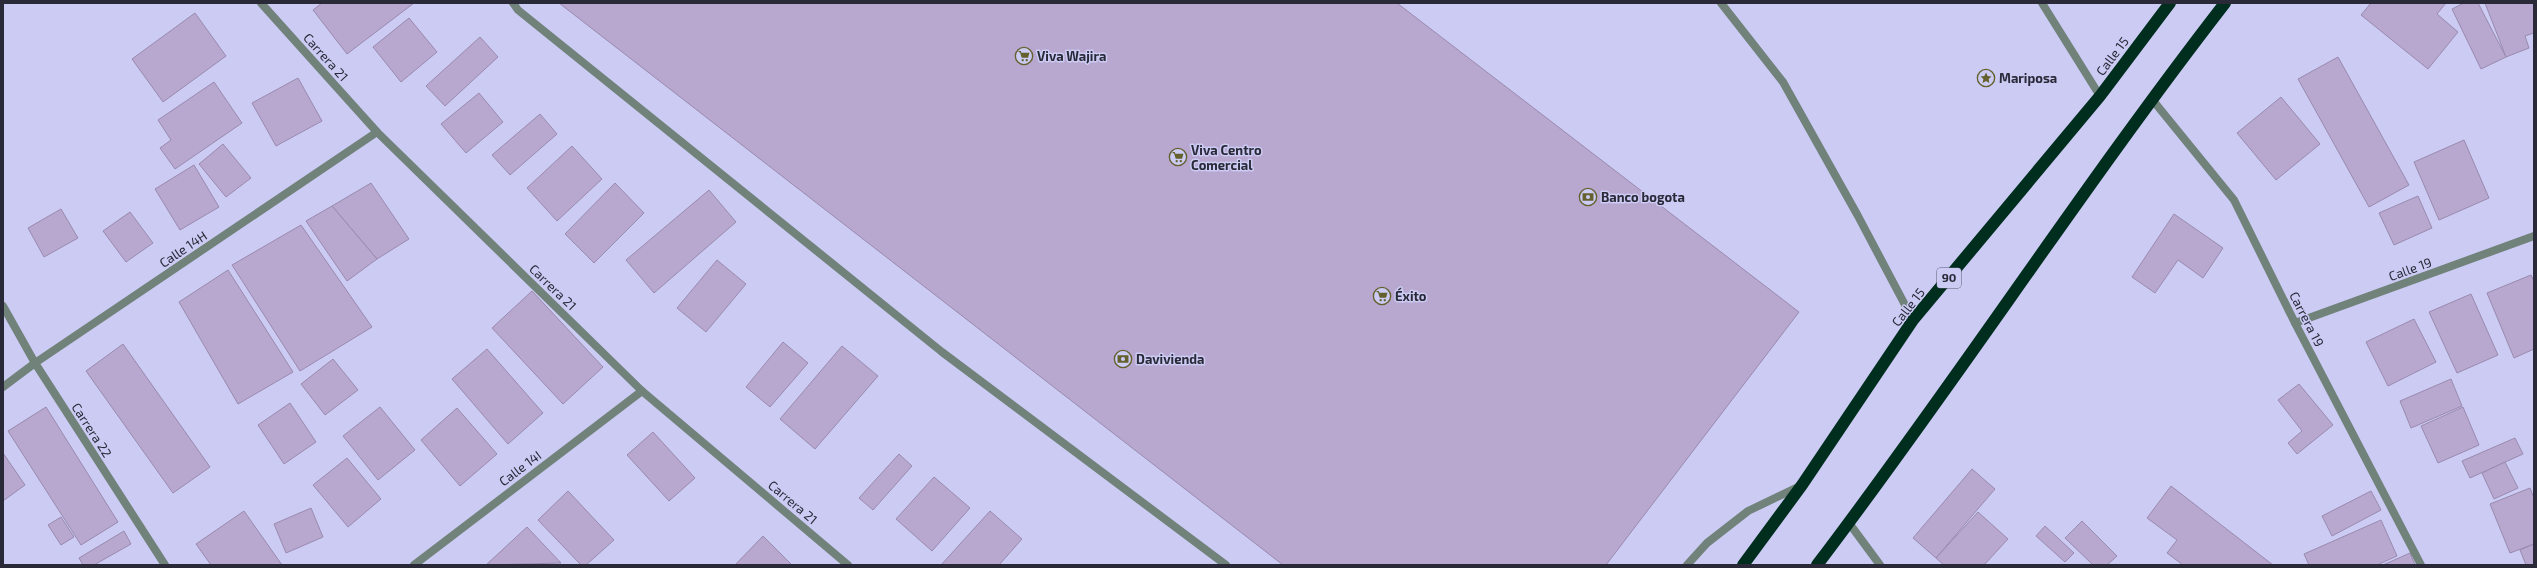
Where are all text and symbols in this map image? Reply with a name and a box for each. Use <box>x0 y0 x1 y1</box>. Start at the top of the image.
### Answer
street label: Carrera 21 <box>300 30 352 84</box>
street label: Calle 15 <box>2092 33 2132 79</box>
supermarket icon: Viva Wajira <box>1014 46 1034 66</box>
place label: Viva Wajira <box>1037 48 1106 64</box>
place icon: Mariposa <box>1976 68 1996 88</box>
place label: Mariposa <box>1999 70 2057 86</box>
place label: Viva Centro Comercial <box>1191 142 1262 173</box>
supermarket icon: Viva Centro Comercial <box>1168 147 1188 167</box>
bank icon: Banco bogota <box>1578 187 1598 207</box>
place label: Banco bogota <box>1601 189 1685 205</box>
street label: Calle 14H <box>156 227 210 271</box>
street label: Calle 19 <box>2386 254 2434 284</box>
street label: Carrera 21 <box>526 261 580 313</box>
road number: 90 <box>1937 268 1961 288</box>
street label: Calle 15 <box>1888 285 1928 329</box>
supermarket icon: Éxito <box>1372 286 1392 306</box>
place label: Éxito <box>1395 287 1427 304</box>
street label: Carrera 19 <box>2286 289 2328 349</box>
bank icon: Davivienda <box>1113 349 1133 369</box>
place label: Davivienda <box>1136 351 1204 367</box>
street label: Carrera 22 <box>69 400 115 460</box>
street label: Calle 14I <box>496 447 544 489</box>
street label: Carrera 21 <box>765 477 821 527</box>

